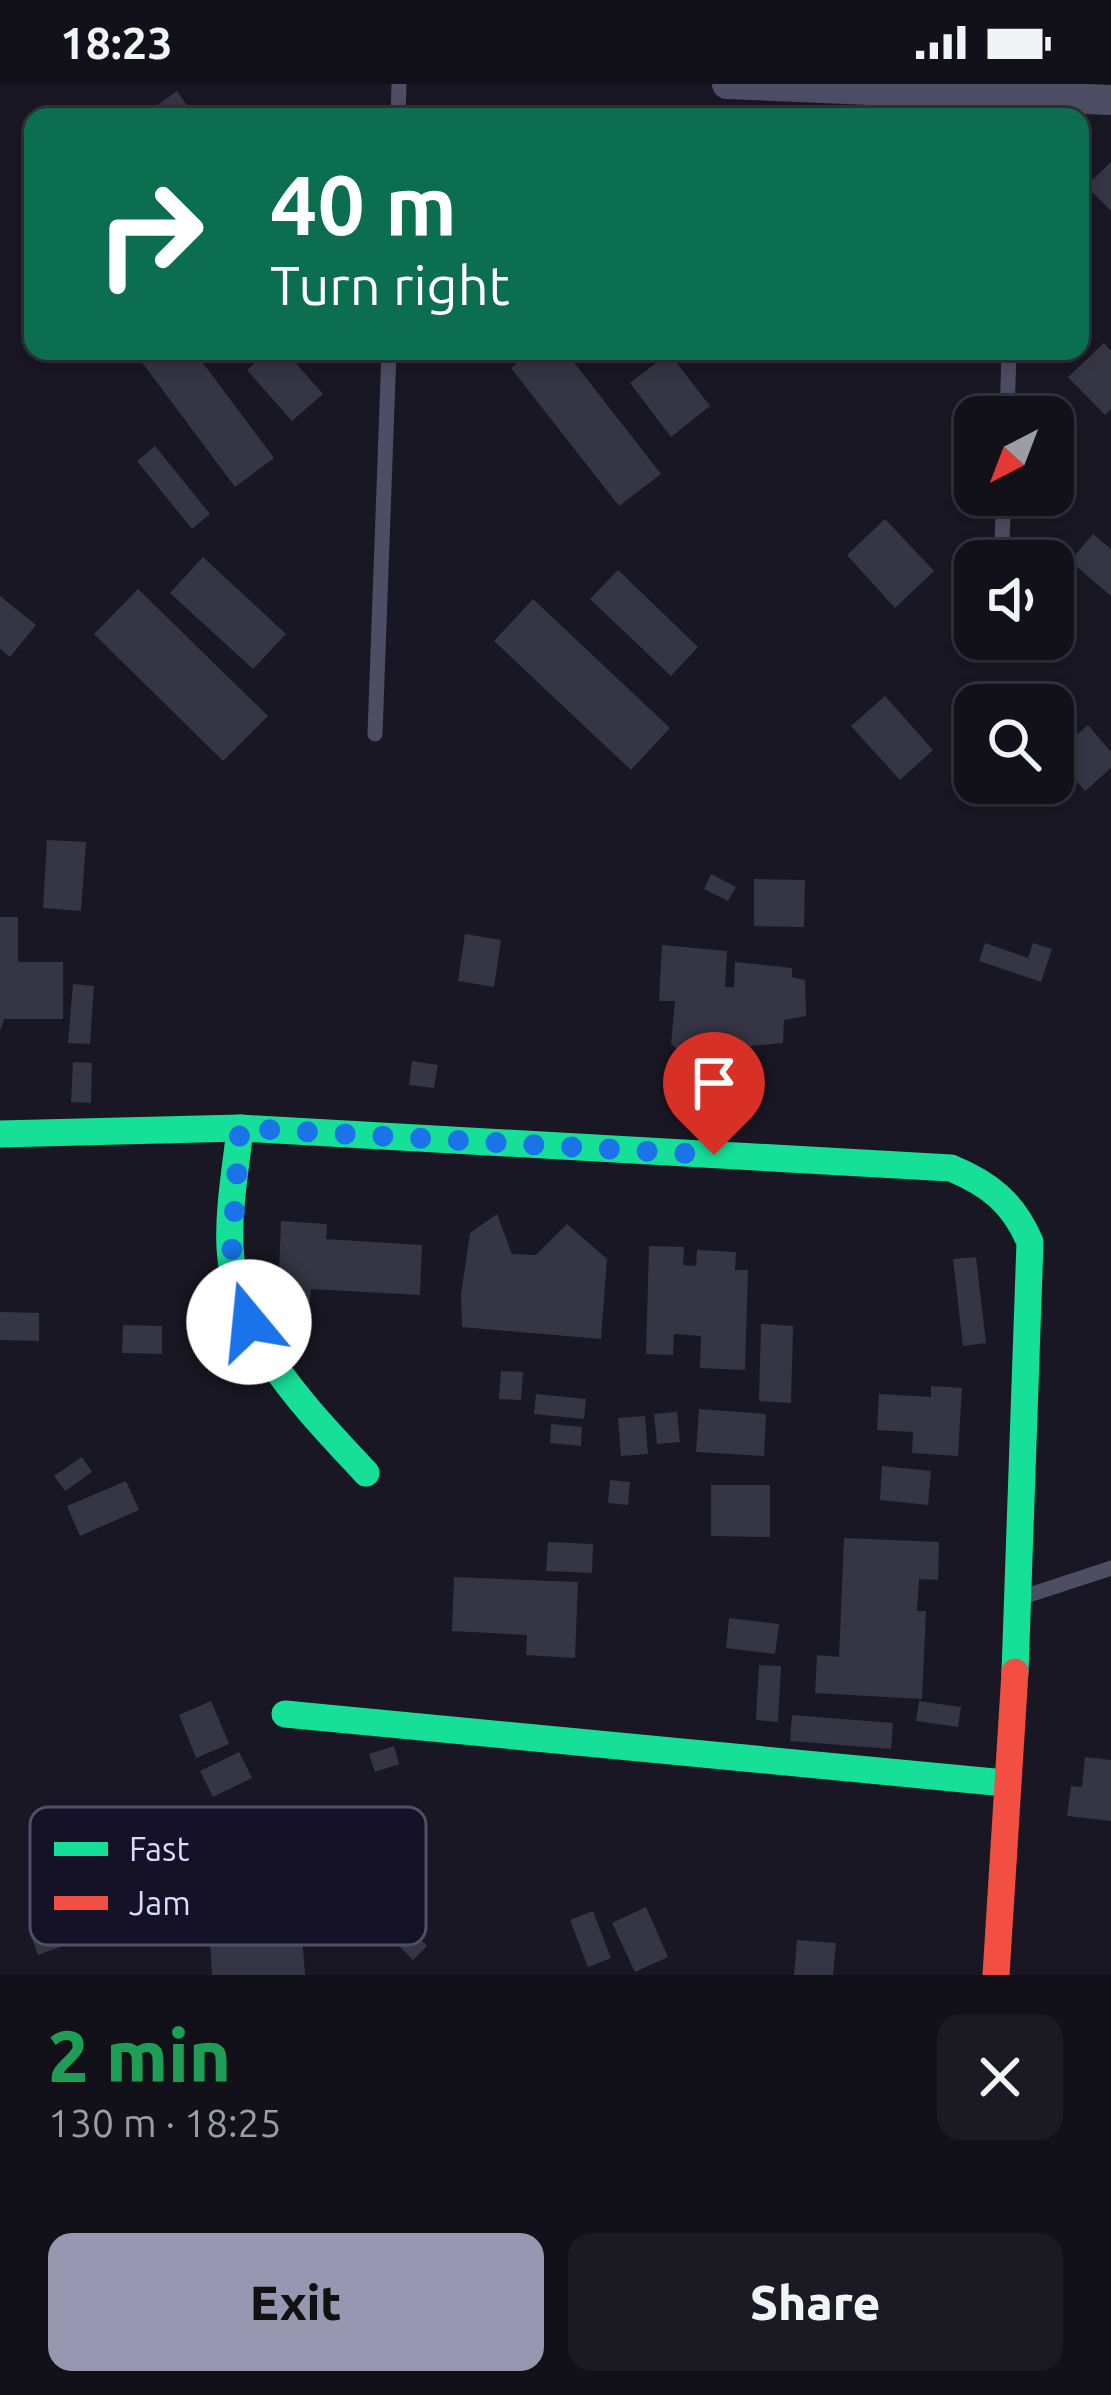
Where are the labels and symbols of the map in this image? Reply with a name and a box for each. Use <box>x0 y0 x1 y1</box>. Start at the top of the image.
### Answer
north arrow <box>954 396 1074 516</box>
pin <box>663 1032 765 1155</box>
position arrow <box>186 1259 312 1385</box>
legend <box>30 1807 426 1945</box>
text: Fast <box>129 1830 189 1867</box>
text: Jam <box>129 1884 191 1921</box>

